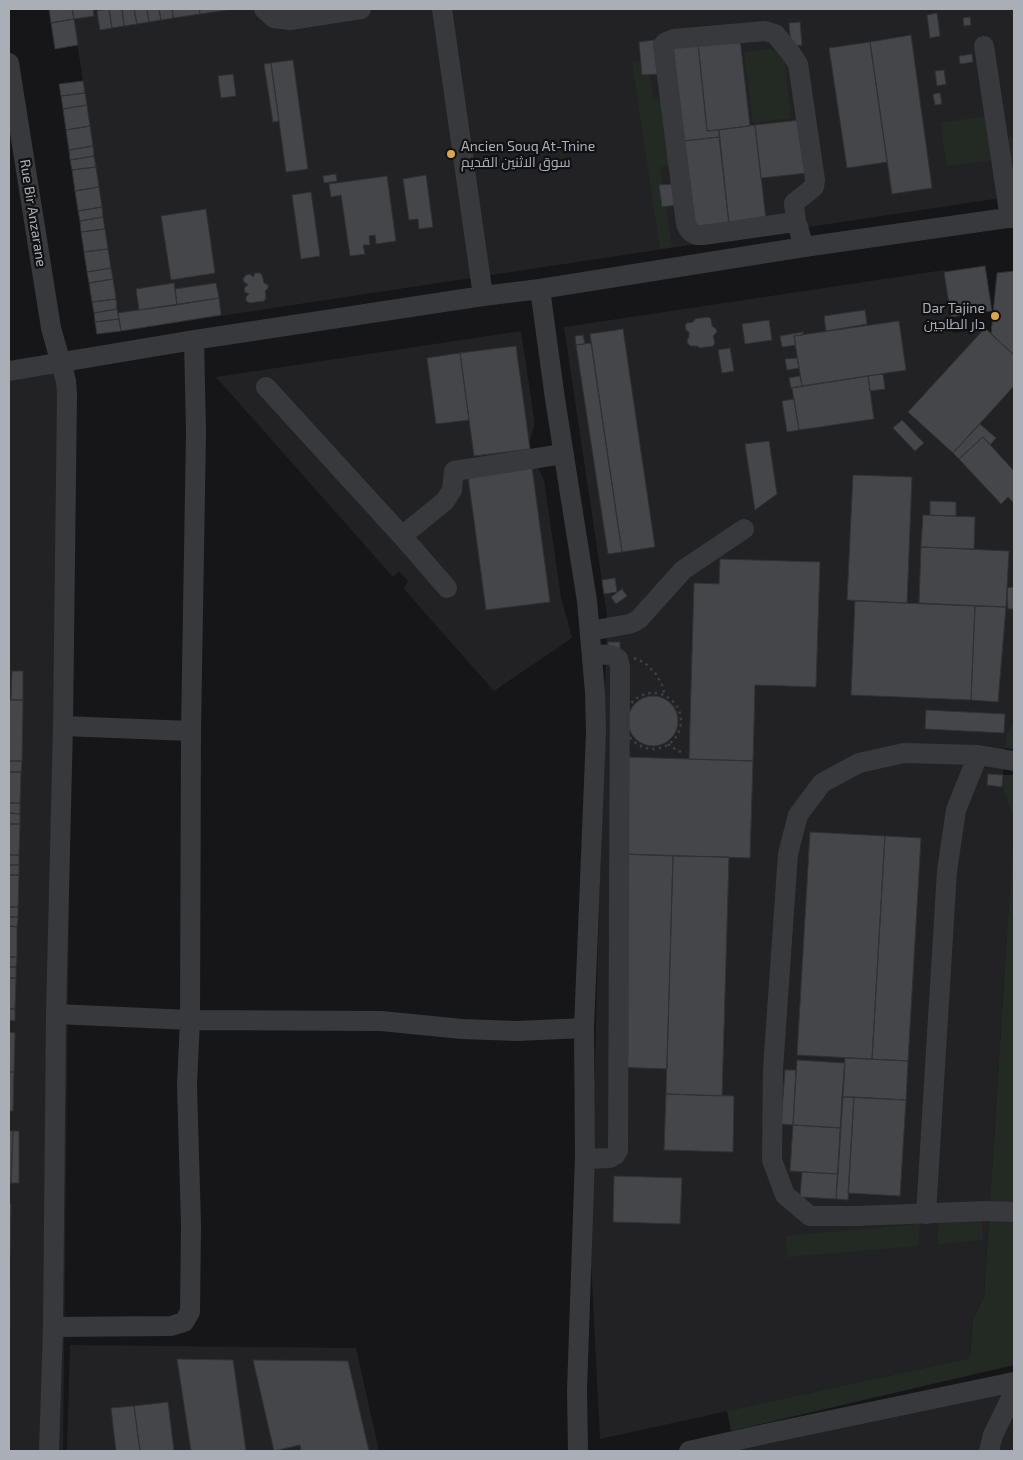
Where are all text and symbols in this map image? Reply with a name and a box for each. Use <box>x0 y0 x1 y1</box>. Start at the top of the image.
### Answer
place label: Ancien Souq At-Tnine سوق الاثنين القديم <box>461 138 595 170</box>
marker: Ancien Souq At-Tnine سوق الاثنين القديم <box>445 148 457 160</box>
street label: Rue Bir Anzarane <box>16 158 50 268</box>
place label: Dar Tajine دار الطاجين <box>922 300 985 332</box>
marker: Dar Tajine دار الطاجين <box>989 310 1001 322</box>

